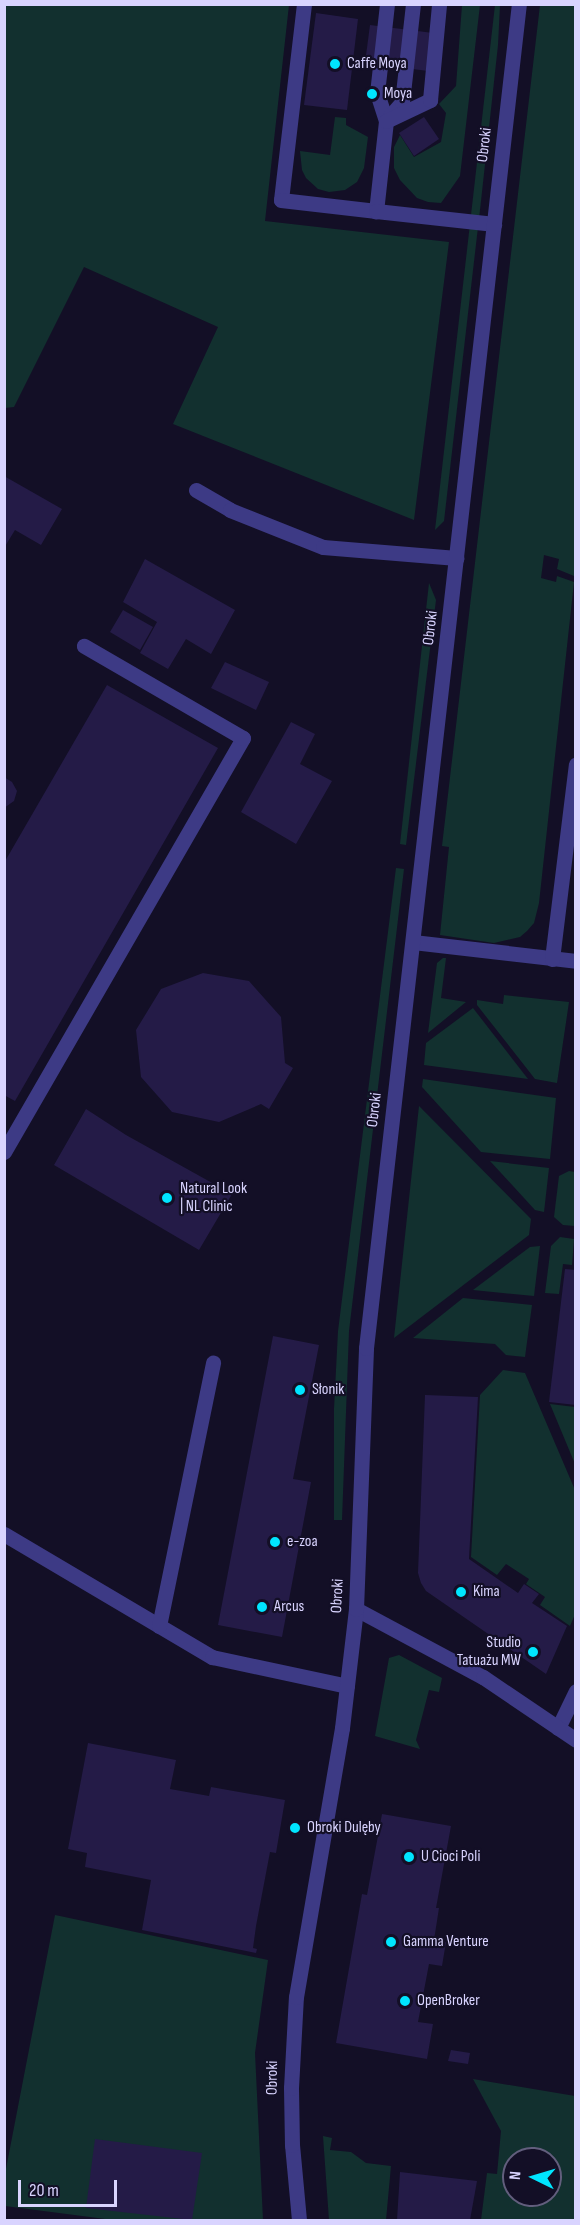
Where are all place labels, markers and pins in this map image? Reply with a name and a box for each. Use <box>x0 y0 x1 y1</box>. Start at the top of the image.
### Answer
place label: Caffe Moya <box>347 54 407 74</box>
marker: Caffe Moya <box>328 57 342 71</box>
place label: Moya <box>384 84 412 104</box>
marker: Moya <box>365 87 379 101</box>
place label: Natural Look | NL Clinic <box>180 1179 247 1217</box>
marker: Natural Look | NL Clinic <box>158 1189 176 1207</box>
place label: Słonik <box>312 1380 344 1400</box>
marker: Słonik <box>293 1383 307 1397</box>
place label: e-zoa <box>287 1532 318 1552</box>
marker: e-zoa <box>268 1535 282 1549</box>
place label: Kima <box>473 1582 500 1602</box>
marker: Kima <box>454 1585 468 1599</box>
place label: Arcus <box>274 1597 304 1617</box>
marker: Arcus <box>255 1600 269 1614</box>
place label: Studio Tatuażu MW <box>457 1633 521 1671</box>
marker: Studio Tatuażu MW <box>526 1645 540 1659</box>
place label: Obroki Dulęby <box>307 1818 381 1838</box>
marker: Obroki Dulęby <box>288 1821 302 1835</box>
place label: U Cioci Poli <box>421 1847 480 1867</box>
marker: U Cioci Poli <box>402 1850 416 1864</box>
place label: Gamma Venture <box>403 1932 489 1952</box>
marker: Gamma Venture <box>384 1935 398 1949</box>
place label: OpenBroker <box>417 1991 480 2011</box>
marker: OpenBroker <box>398 1994 412 2008</box>

